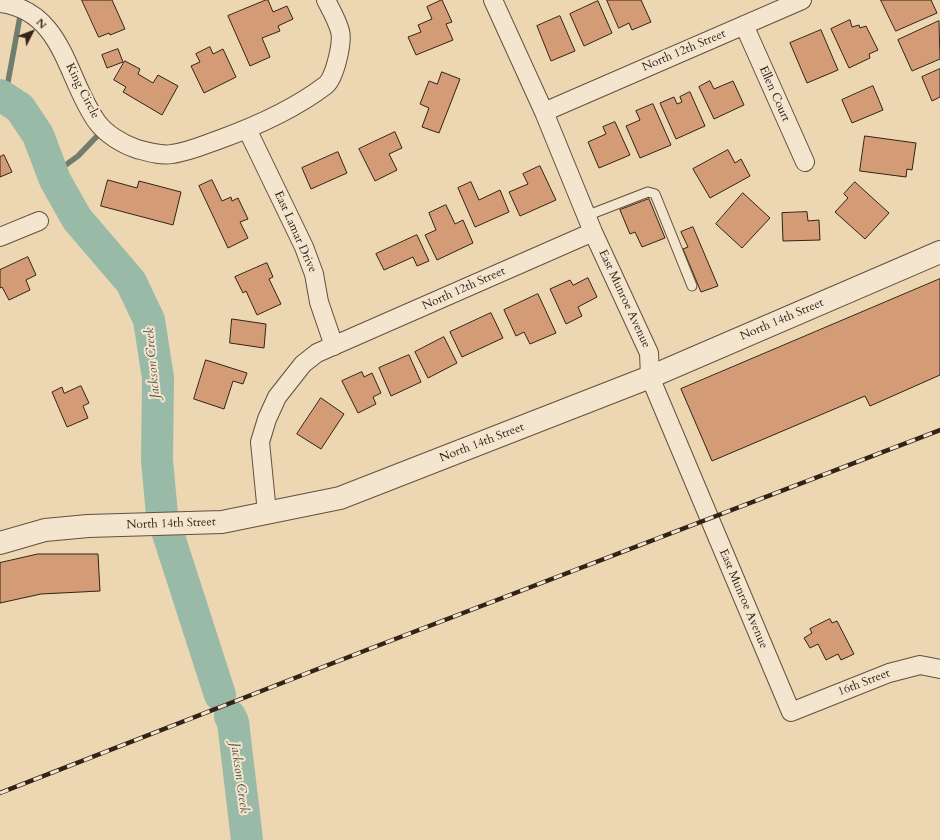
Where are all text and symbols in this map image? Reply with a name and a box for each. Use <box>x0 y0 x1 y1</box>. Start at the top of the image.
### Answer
north arrow <box>12 12 52 52</box>
text: N <box>33 15 50 32</box>
street label: North 12th Street <box>640 27 728 75</box>
street label: King Circle <box>62 61 102 121</box>
street label: Ellen Court <box>755 64 793 124</box>
street label: East Lamar Drive <box>271 189 319 275</box>
street label: East Munroe Avenue <box>595 248 653 350</box>
street label: North 12th Street <box>420 264 508 314</box>
street label: North 14th Street <box>738 296 826 344</box>
water label: Jackson Creek <box>142 327 164 399</box>
street label: North 14th Street <box>438 420 526 466</box>
street label: North 14th Street <box>126 515 216 533</box>
street label: East Munroe Avenue <box>716 547 770 651</box>
street label: 16th Street <box>836 666 892 700</box>
water label: Jackson Creek <box>226 742 252 814</box>

